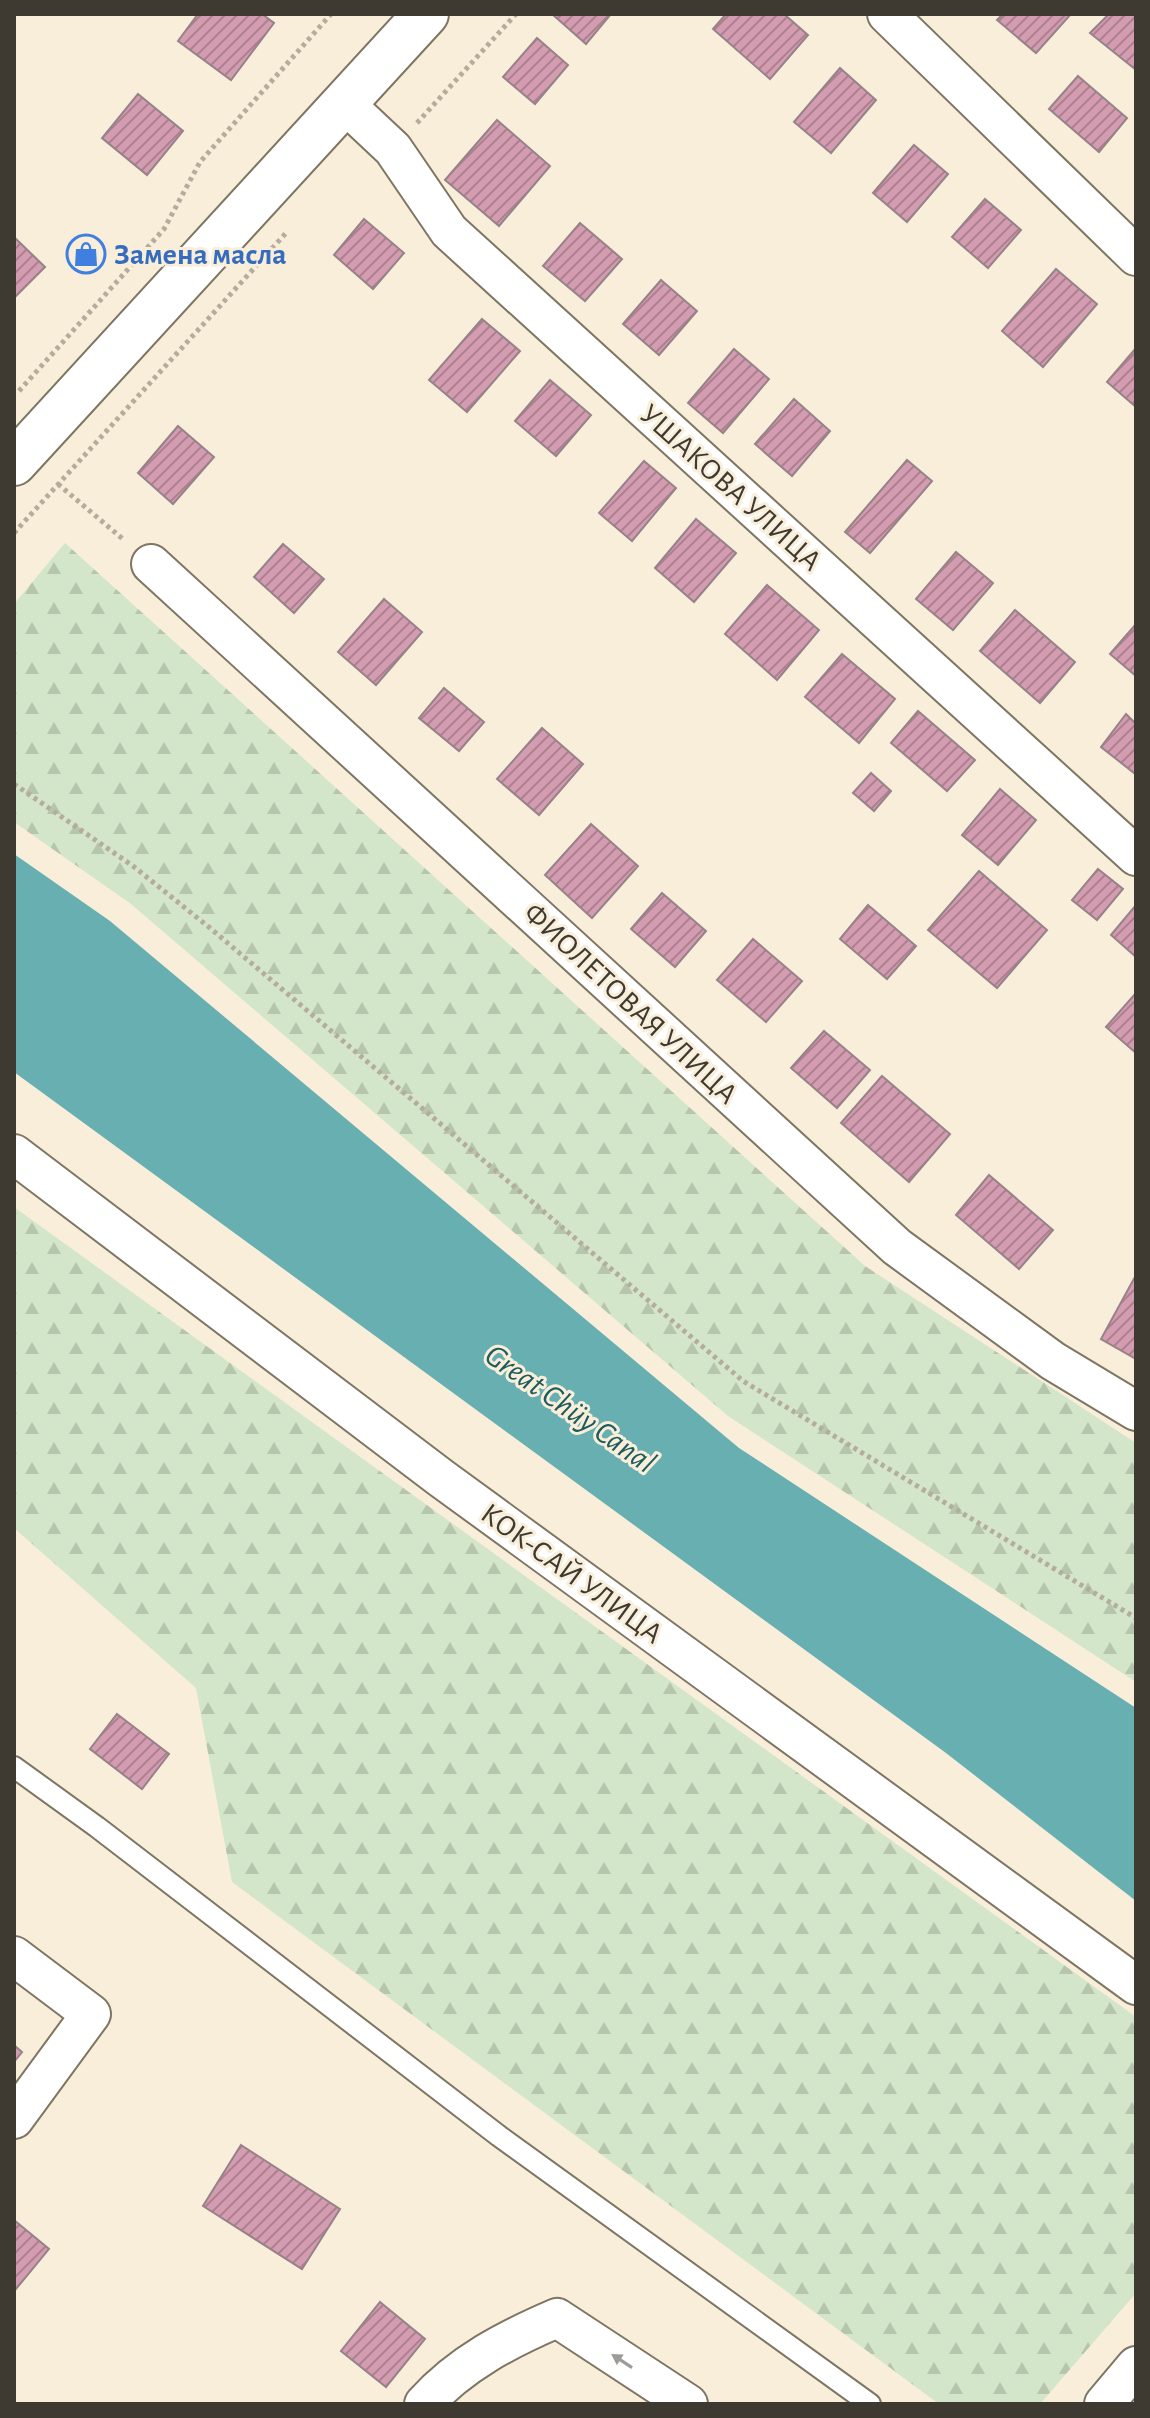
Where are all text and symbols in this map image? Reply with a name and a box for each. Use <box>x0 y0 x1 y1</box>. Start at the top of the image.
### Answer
shop icon: Замена масла <box>65 233 107 275</box>
place label: Замена масла <box>114 240 287 270</box>
street label: УШАКОВА УЛИЦА <box>634 399 827 577</box>
street label: ФИОЛЕТОВАЯ УЛИЦА <box>518 898 743 1110</box>
water label: Great Chüy Canal <box>479 1338 662 1479</box>
street label: КОК-САЙ УЛИЦА <box>475 1497 668 1649</box>
one-way arrow <box>612 2354 633 2369</box>

